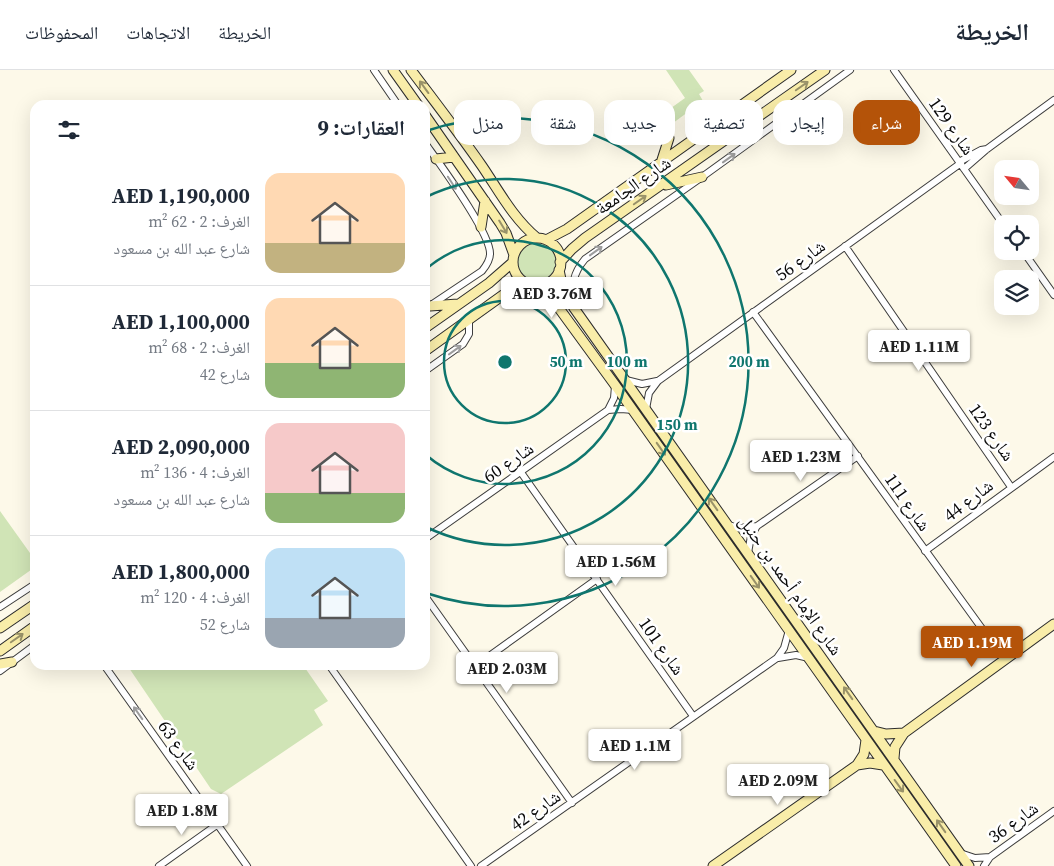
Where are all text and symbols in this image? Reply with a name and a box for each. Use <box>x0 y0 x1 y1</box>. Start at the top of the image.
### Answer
text: الخريطة <box>955 15 1029 48</box>
text: المحفوظات <box>25 20 98 45</box>
text: الاتجاهات <box>126 20 190 45</box>
text: الخريطة <box>218 20 271 45</box>
one-way arrow <box>419 80 429 94</box>
one-way arrow <box>794 81 808 92</box>
street label: شارع 129 <box>923 92 981 160</box>
chip: منزل <box>454 100 521 145</box>
chip: شقة <box>531 100 594 145</box>
chip: جديد <box>604 100 675 145</box>
chip: تصفية <box>685 100 763 145</box>
chip: إيجار <box>773 100 843 145</box>
chip: شراء <box>853 100 920 145</box>
text: العقارات: 9 <box>317 113 405 142</box>
icon: filters <box>55 116 83 144</box>
street label: شارع الجامعة <box>590 150 676 220</box>
one-way arrow <box>722 153 736 163</box>
north arrow <box>994 160 1039 205</box>
map controls <box>994 160 1039 315</box>
one-way arrow <box>448 176 458 190</box>
text: AED 1,190,000 <box>112 181 250 210</box>
icon: home <box>305 193 365 253</box>
one-way arrow <box>633 195 647 205</box>
text: الغرف: 2 · 62 m² <box>148 210 250 232</box>
button: locate <box>994 215 1039 260</box>
one-way arrow <box>498 220 508 234</box>
street label: شارع 56 <box>770 233 830 287</box>
text: شارع عبد الله بن مسعود <box>114 237 250 259</box>
one-way arrow <box>588 246 602 256</box>
button: layers <box>994 270 1039 315</box>
pin: AED 3.76M <box>495 276 609 319</box>
text: AED 3.76M <box>512 282 592 304</box>
text: AED 1,100,000 <box>112 307 250 336</box>
icon: home <box>305 318 365 378</box>
pin: AED 1.11M <box>862 330 976 372</box>
text: AED 1.11M <box>879 335 959 357</box>
text: الغرف: 2 · 68 m² <box>148 336 250 358</box>
one-way arrow <box>448 345 462 355</box>
text: 50 m <box>549 351 583 372</box>
text: 100 m <box>606 351 648 372</box>
text: 200 m <box>728 351 770 372</box>
centre of rings <box>496 353 514 371</box>
text: شارع 42 <box>200 363 250 385</box>
street label: شارع 123 <box>963 398 1021 466</box>
text: 150 m <box>656 414 698 435</box>
text: AED 2,090,000 <box>112 432 250 461</box>
street label: شارع 60 <box>478 436 538 488</box>
pin: AED 1.23M <box>744 440 858 482</box>
one-way arrow <box>656 442 666 456</box>
icon: home <box>305 443 365 503</box>
text: AED 1.23M <box>761 445 841 467</box>
text: الغرف: 4 · 136 m² <box>140 461 250 483</box>
street label: شارع 111 <box>879 468 937 536</box>
street label: شارع 44 <box>938 473 998 527</box>
text: شارع عبد الله بن مسعود <box>114 488 250 510</box>
one-way arrow <box>708 497 718 511</box>
street label: شارع الإمام أحمد بن حنبل <box>733 510 849 660</box>
pin: AED 1.56M <box>559 544 673 587</box>
text: AED 1.56M <box>576 550 656 572</box>
text: AED 1,800,000 <box>112 557 250 586</box>
icon: home <box>305 568 365 628</box>
one-way arrow <box>750 574 760 588</box>
text: الغرف: 4 · 120 m² <box>140 586 250 608</box>
street label: شارع 101 <box>633 612 691 680</box>
text: شارع 52 <box>200 613 250 635</box>
pin: AED 1.19M <box>915 626 1029 668</box>
text: AED 1.19M <box>932 631 1012 653</box>
one-way arrow <box>10 633 24 643</box>
pin: AED 2.03M <box>450 652 564 694</box>
text: AED 2.03M <box>467 657 547 679</box>
one-way arrow <box>843 687 853 701</box>
one-way arrow <box>133 707 143 721</box>
street label: شارع 63 <box>152 715 206 775</box>
pin: AED 1.1M <box>583 728 687 771</box>
text: AED 1.1M <box>599 734 671 756</box>
pin: AED 2.09M <box>721 764 835 806</box>
text: AED 2.09M <box>738 769 818 791</box>
one-way arrow <box>894 779 904 793</box>
street label: شارع 42 <box>505 784 565 836</box>
pin: AED 1.8M <box>130 794 234 836</box>
street label: شارع 36 <box>983 795 1043 849</box>
text: AED 1.8M <box>146 799 218 821</box>
one-way arrow <box>936 819 946 833</box>

